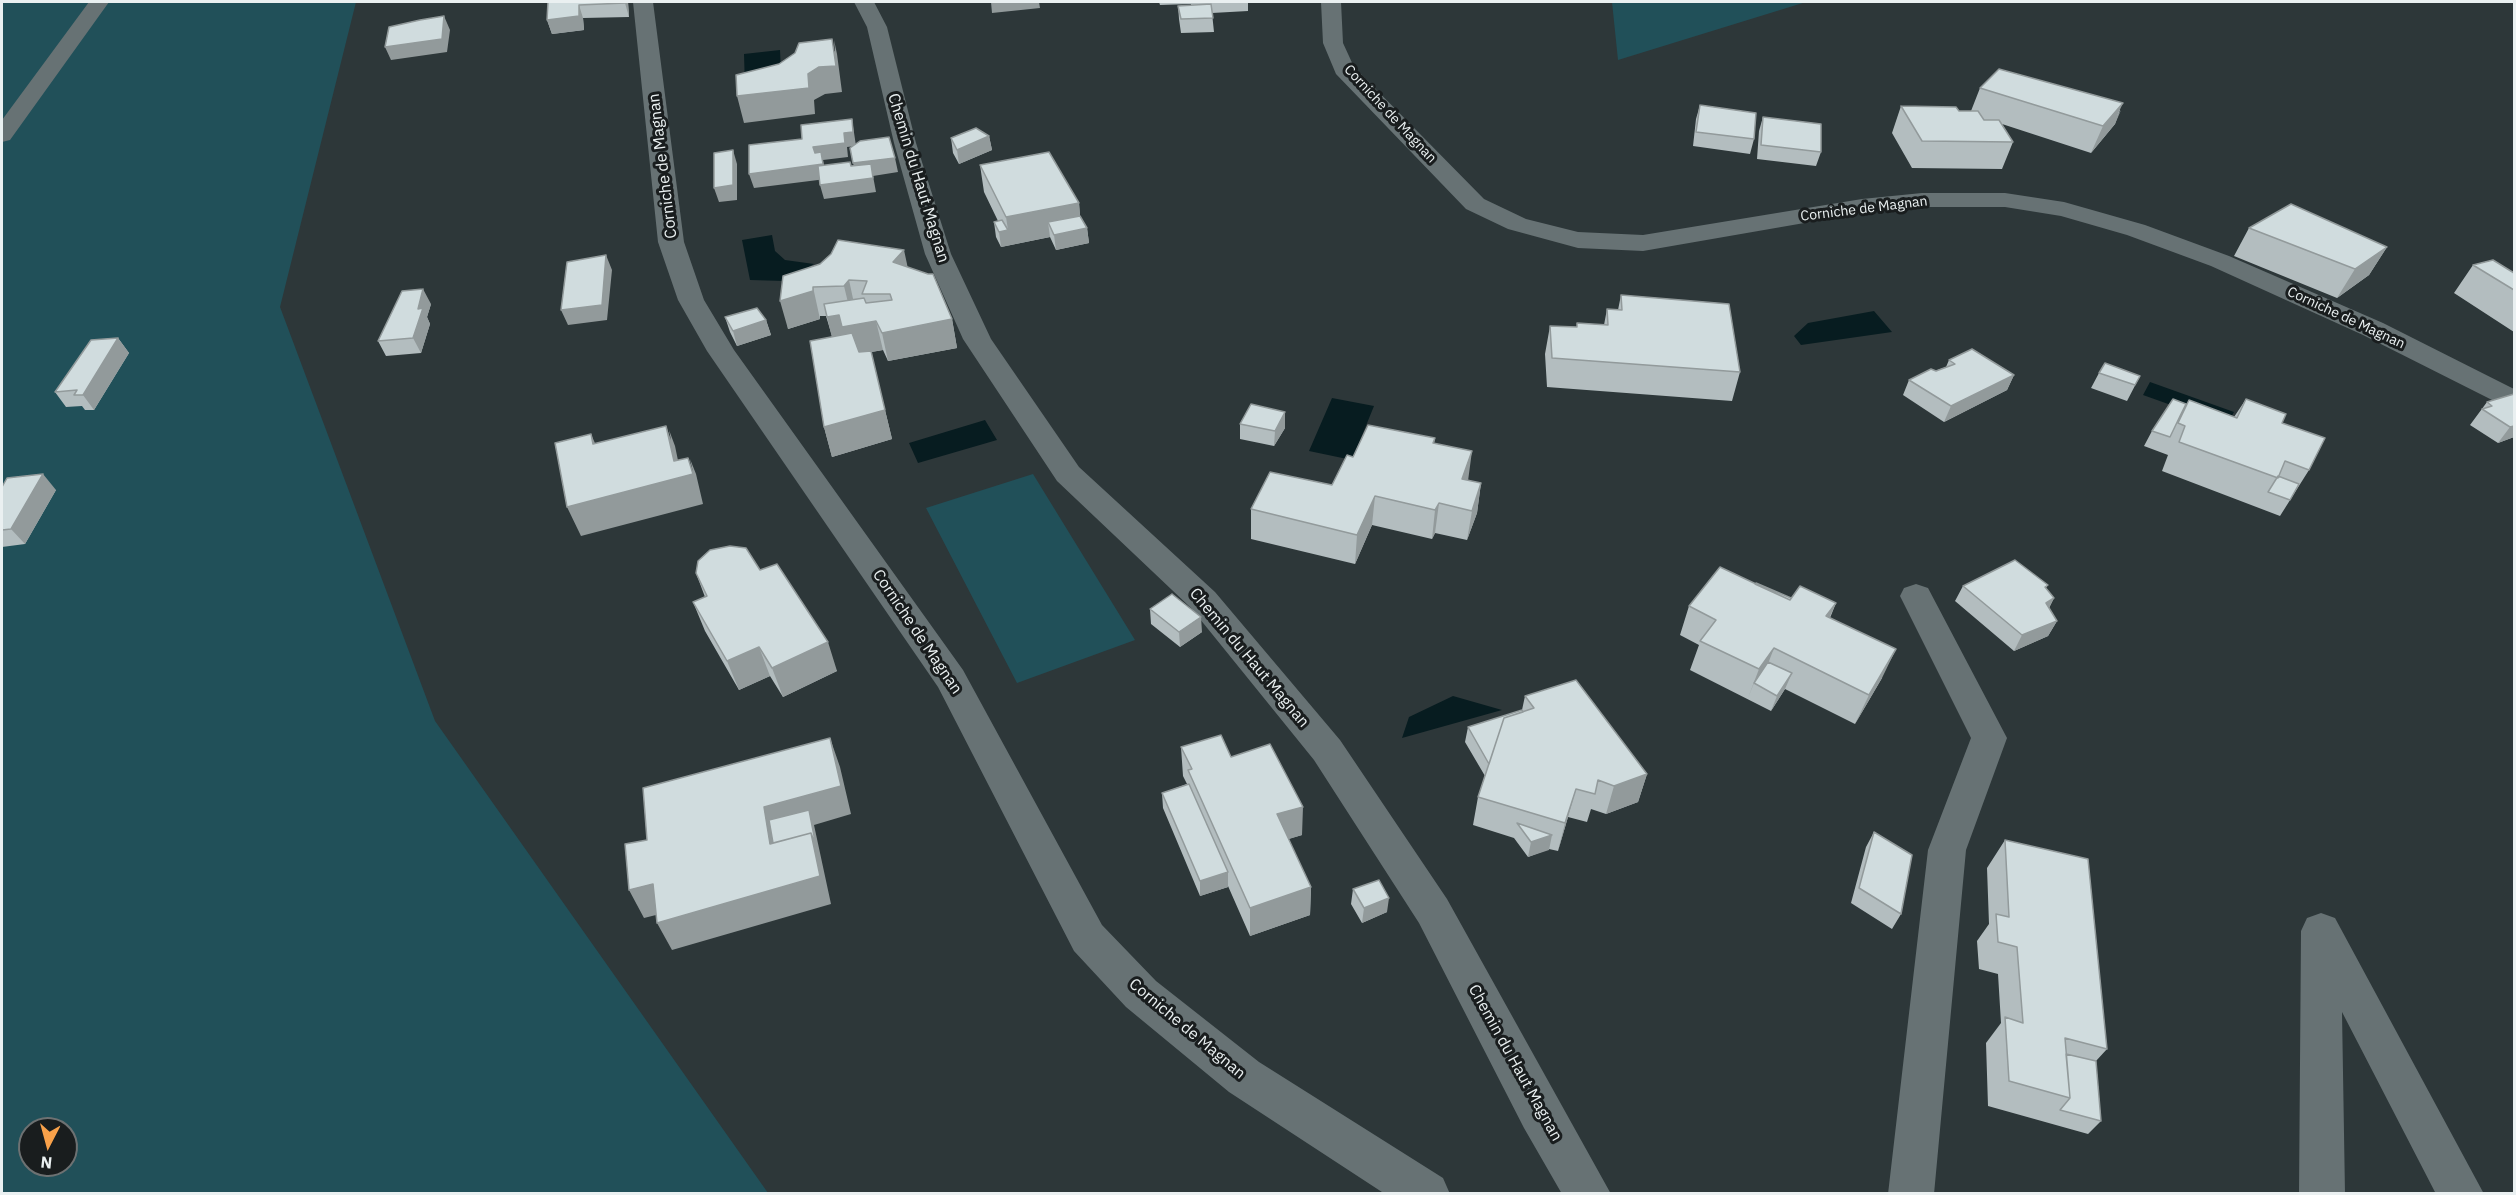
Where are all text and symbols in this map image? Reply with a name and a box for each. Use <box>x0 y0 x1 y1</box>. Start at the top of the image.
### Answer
street label: Corniche de Magnan <box>1340 62 1440 166</box>
street label: Chemin du Haut Magnan <box>883 91 953 265</box>
street label: Corniche de Magnan <box>645 92 681 240</box>
street label: Corniche de Magnan <box>1800 193 1928 225</box>
street label: Corniche de Magnan <box>2285 283 2407 353</box>
street label: Corniche de Magnan <box>868 566 966 698</box>
street label: Chemin du Haut Magnan <box>1185 584 1313 732</box>
street label: Corniche de Magnan <box>1125 975 1249 1083</box>
street label: Chemin du Haut Magnan <box>1464 981 1566 1145</box>
north arrow <box>18 1117 78 1177</box>
text: N <box>40 1152 53 1173</box>

